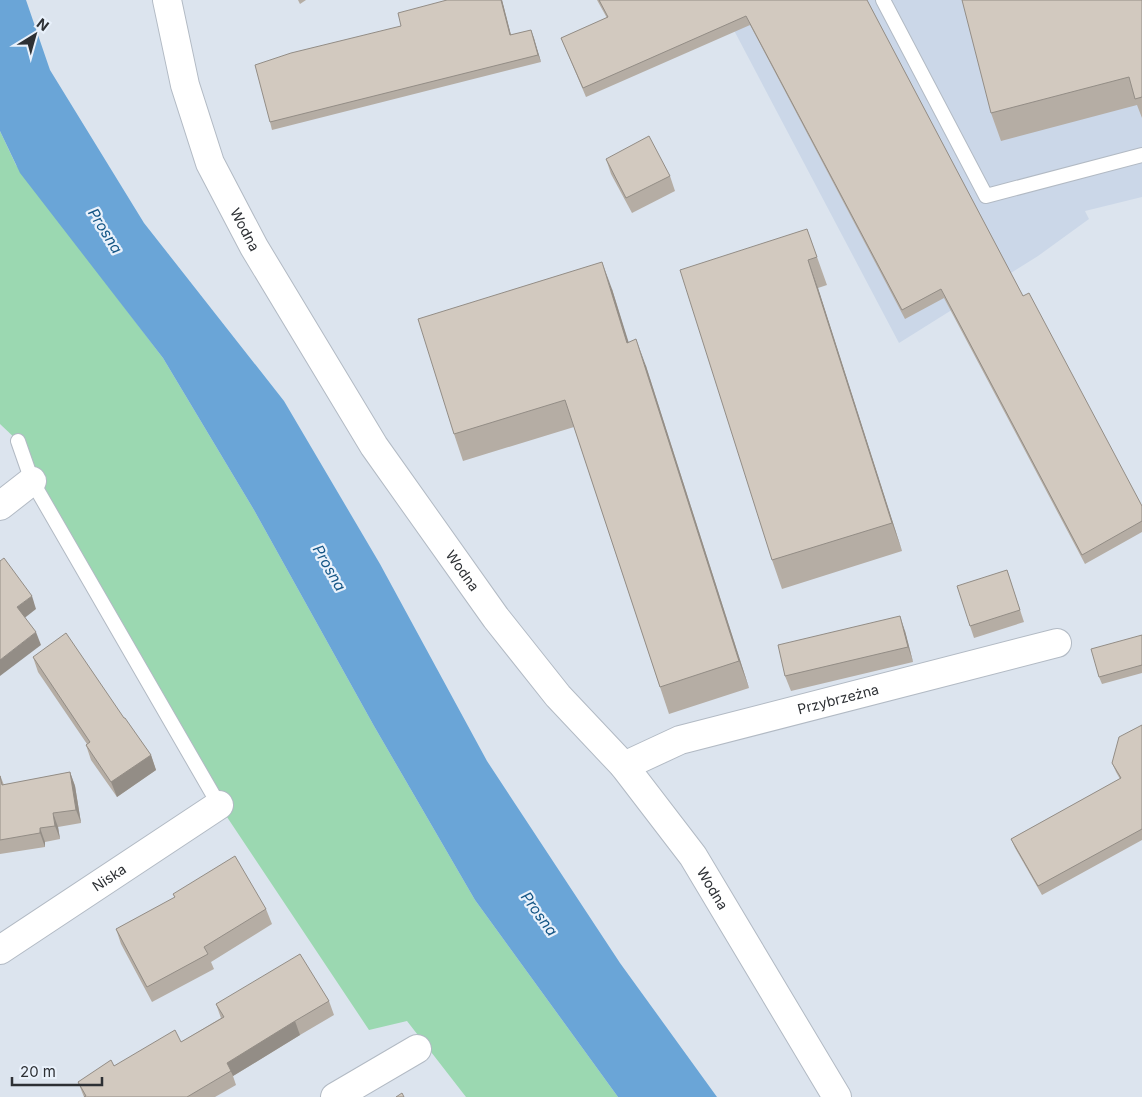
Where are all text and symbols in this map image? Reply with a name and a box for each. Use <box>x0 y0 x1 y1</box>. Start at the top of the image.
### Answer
north arrow <box>10 10 60 60</box>
text: N <box>34 14 53 34</box>
water label: Prosna <box>84 205 127 257</box>
street label: Wodna <box>227 205 264 254</box>
water label: Prosna <box>309 541 350 594</box>
street label: Wodna <box>443 547 483 594</box>
street label: Przybrzeżna <box>796 680 880 717</box>
street label: Niska <box>89 860 129 895</box>
street label: Wodna <box>694 864 732 912</box>
water label: Prosna <box>517 888 562 940</box>
scale bar <box>12 1054 102 1086</box>
text: 20 m <box>20 1062 56 1081</box>

